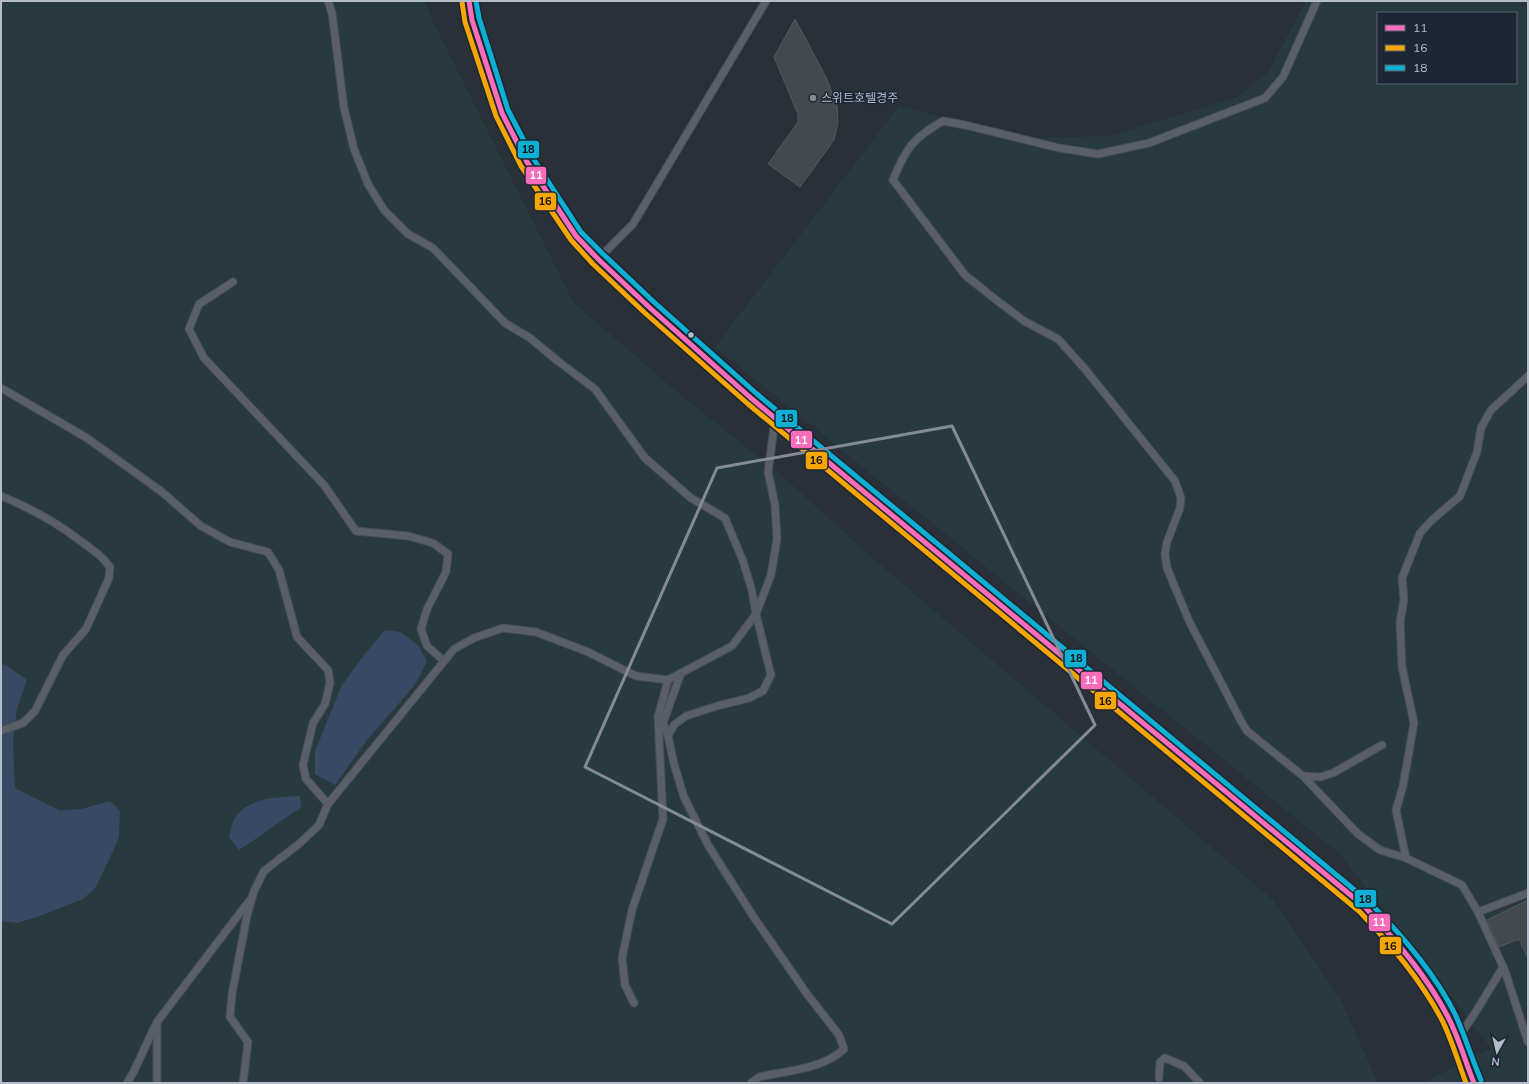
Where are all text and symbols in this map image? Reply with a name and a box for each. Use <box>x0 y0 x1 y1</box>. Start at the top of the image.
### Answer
legend <box>1377 12 1517 84</box>
text: 11 <box>1413 20 1427 35</box>
text: 16 <box>1413 40 1427 55</box>
text: 18 <box>1413 60 1427 75</box>
place label: 스위트호텔경주 <box>821 90 898 105</box>
marker: 스위트호텔경주 <box>808 93 818 103</box>
line badge: 18 <box>517 140 540 159</box>
text: 18 <box>521 142 535 156</box>
line badge: 11 <box>525 166 547 185</box>
text: 11 <box>529 168 543 182</box>
line badge: 16 <box>534 192 557 211</box>
text: 16 <box>538 194 552 208</box>
unlabelled marker <box>686 330 696 340</box>
line badge: 18 <box>775 409 798 428</box>
text: 18 <box>780 411 794 425</box>
line badge: 11 <box>790 430 813 449</box>
text: 11 <box>794 433 808 447</box>
line badge: 16 <box>805 451 828 470</box>
text: 16 <box>809 453 823 467</box>
line badge: 18 <box>1064 649 1087 668</box>
text: 18 <box>1069 651 1083 665</box>
line badge: 11 <box>1080 671 1103 690</box>
text: 11 <box>1084 673 1098 687</box>
line badge: 16 <box>1094 691 1117 710</box>
text: 16 <box>1098 694 1112 708</box>
line badge: 18 <box>1354 889 1377 908</box>
text: 18 <box>1358 892 1372 906</box>
line badge: 11 <box>1368 913 1391 932</box>
text: 11 <box>1372 915 1386 929</box>
line badge: 16 <box>1379 936 1402 955</box>
text: 16 <box>1383 939 1397 953</box>
north arrow <box>1477 1032 1517 1072</box>
text: N <box>1491 1054 1501 1069</box>

